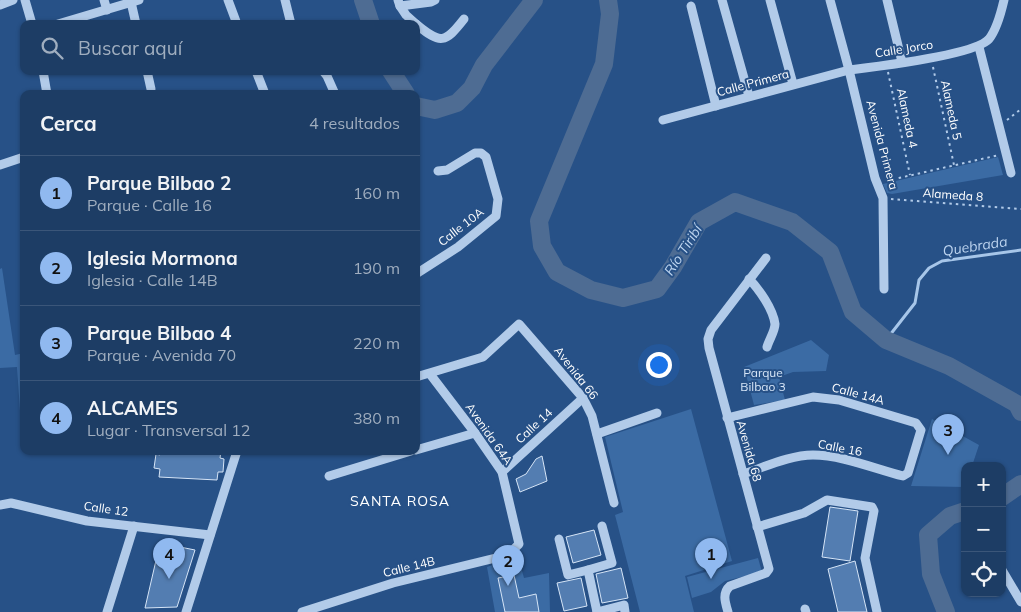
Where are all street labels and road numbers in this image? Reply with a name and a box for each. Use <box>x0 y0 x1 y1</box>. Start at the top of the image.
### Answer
street label: Calle Jorco <box>874 37 934 60</box>
street label: Calle Primera <box>715 66 791 99</box>
street label: Alameda 5 <box>938 79 965 141</box>
street label: Alameda 4 <box>894 87 921 149</box>
street label: Avenida Primera <box>863 98 902 191</box>
street label: Alameda 8 <box>922 185 984 204</box>
street label: Calle 10A <box>435 204 487 249</box>
street label: Avenida 66 <box>551 343 602 402</box>
street label: Calle 14A <box>830 379 886 408</box>
street label: Avenida 64A <box>463 400 516 468</box>
street label: Calle 14 <box>512 405 555 446</box>
street label: Avenida 68 <box>734 418 765 483</box>
street label: Calle 16 <box>817 436 864 459</box>
street label: Calle 12 <box>83 498 129 519</box>
street label: Calle 14B <box>381 553 436 580</box>

